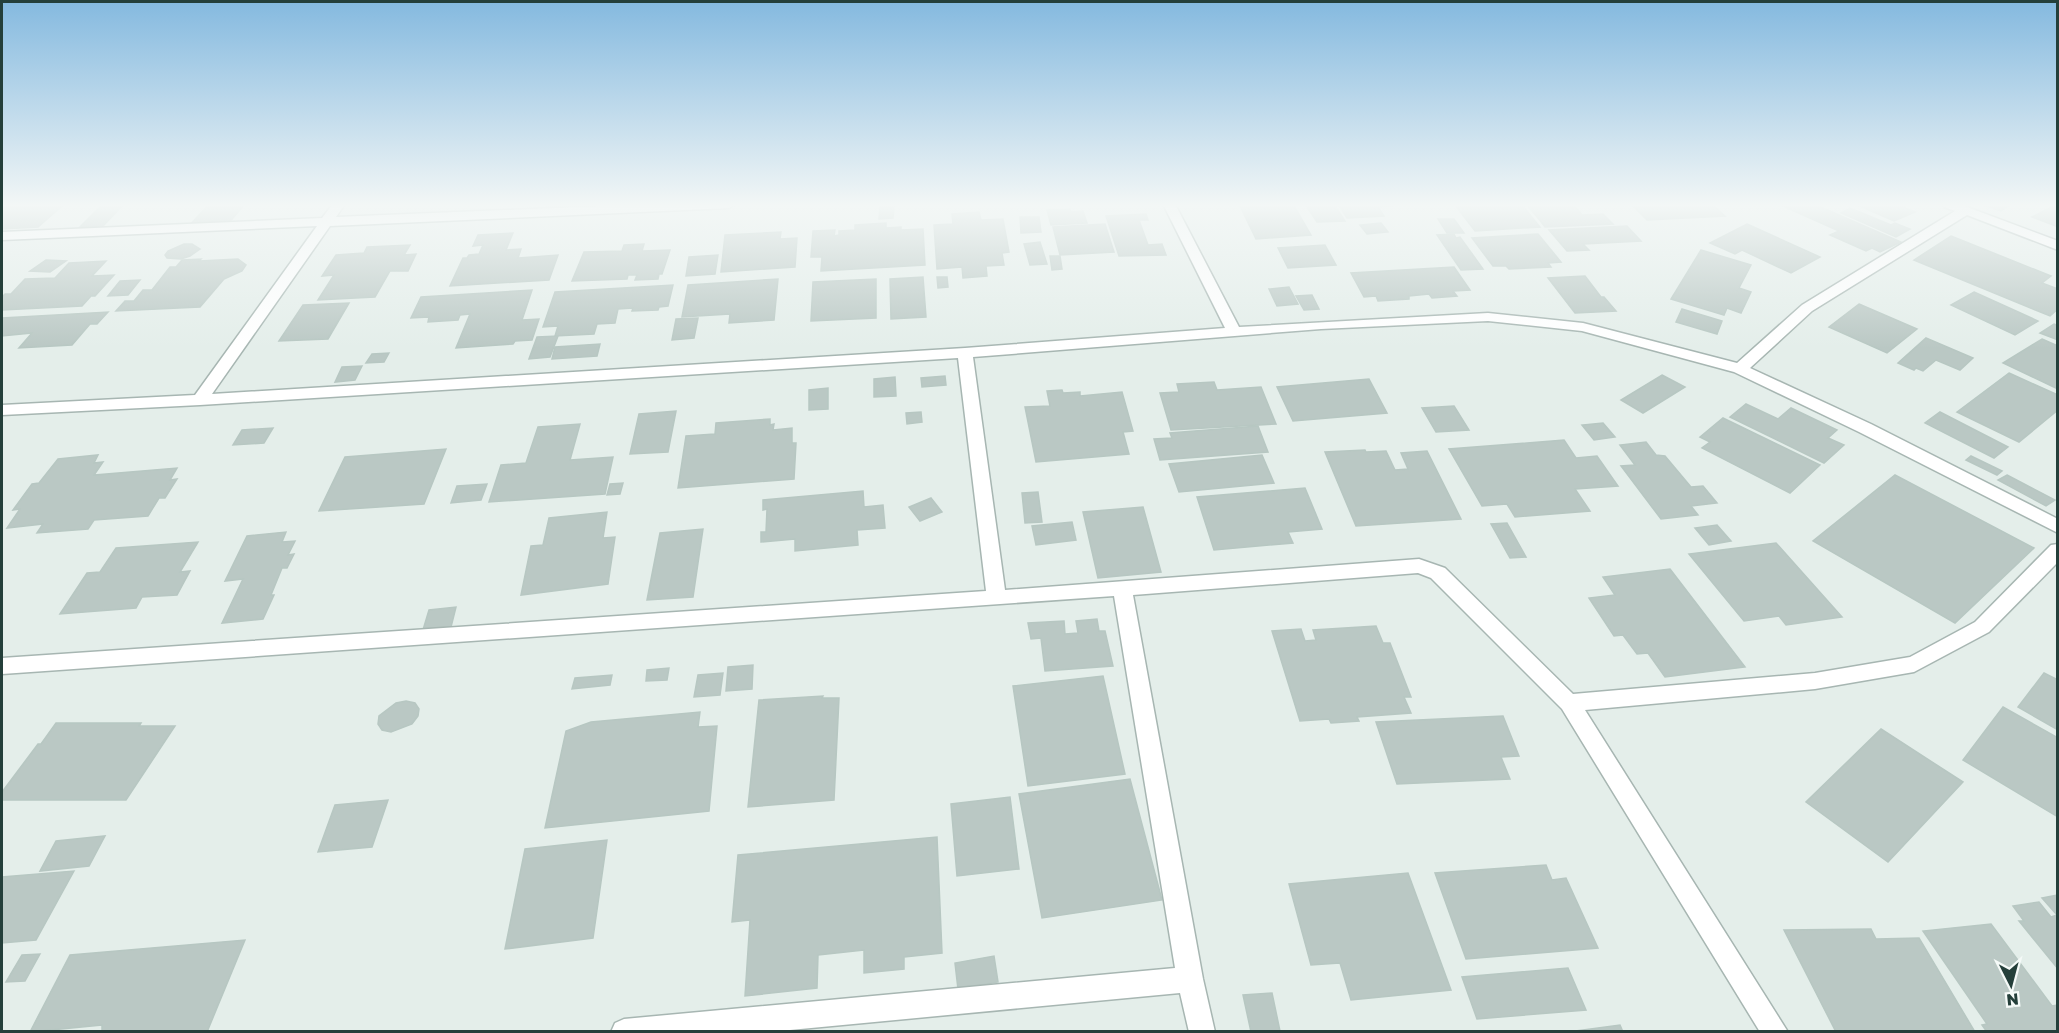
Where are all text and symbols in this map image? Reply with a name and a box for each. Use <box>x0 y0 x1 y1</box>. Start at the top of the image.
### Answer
north arrow <box>1981 955 2041 1015</box>
text: N <box>2005 989 2020 1010</box>

